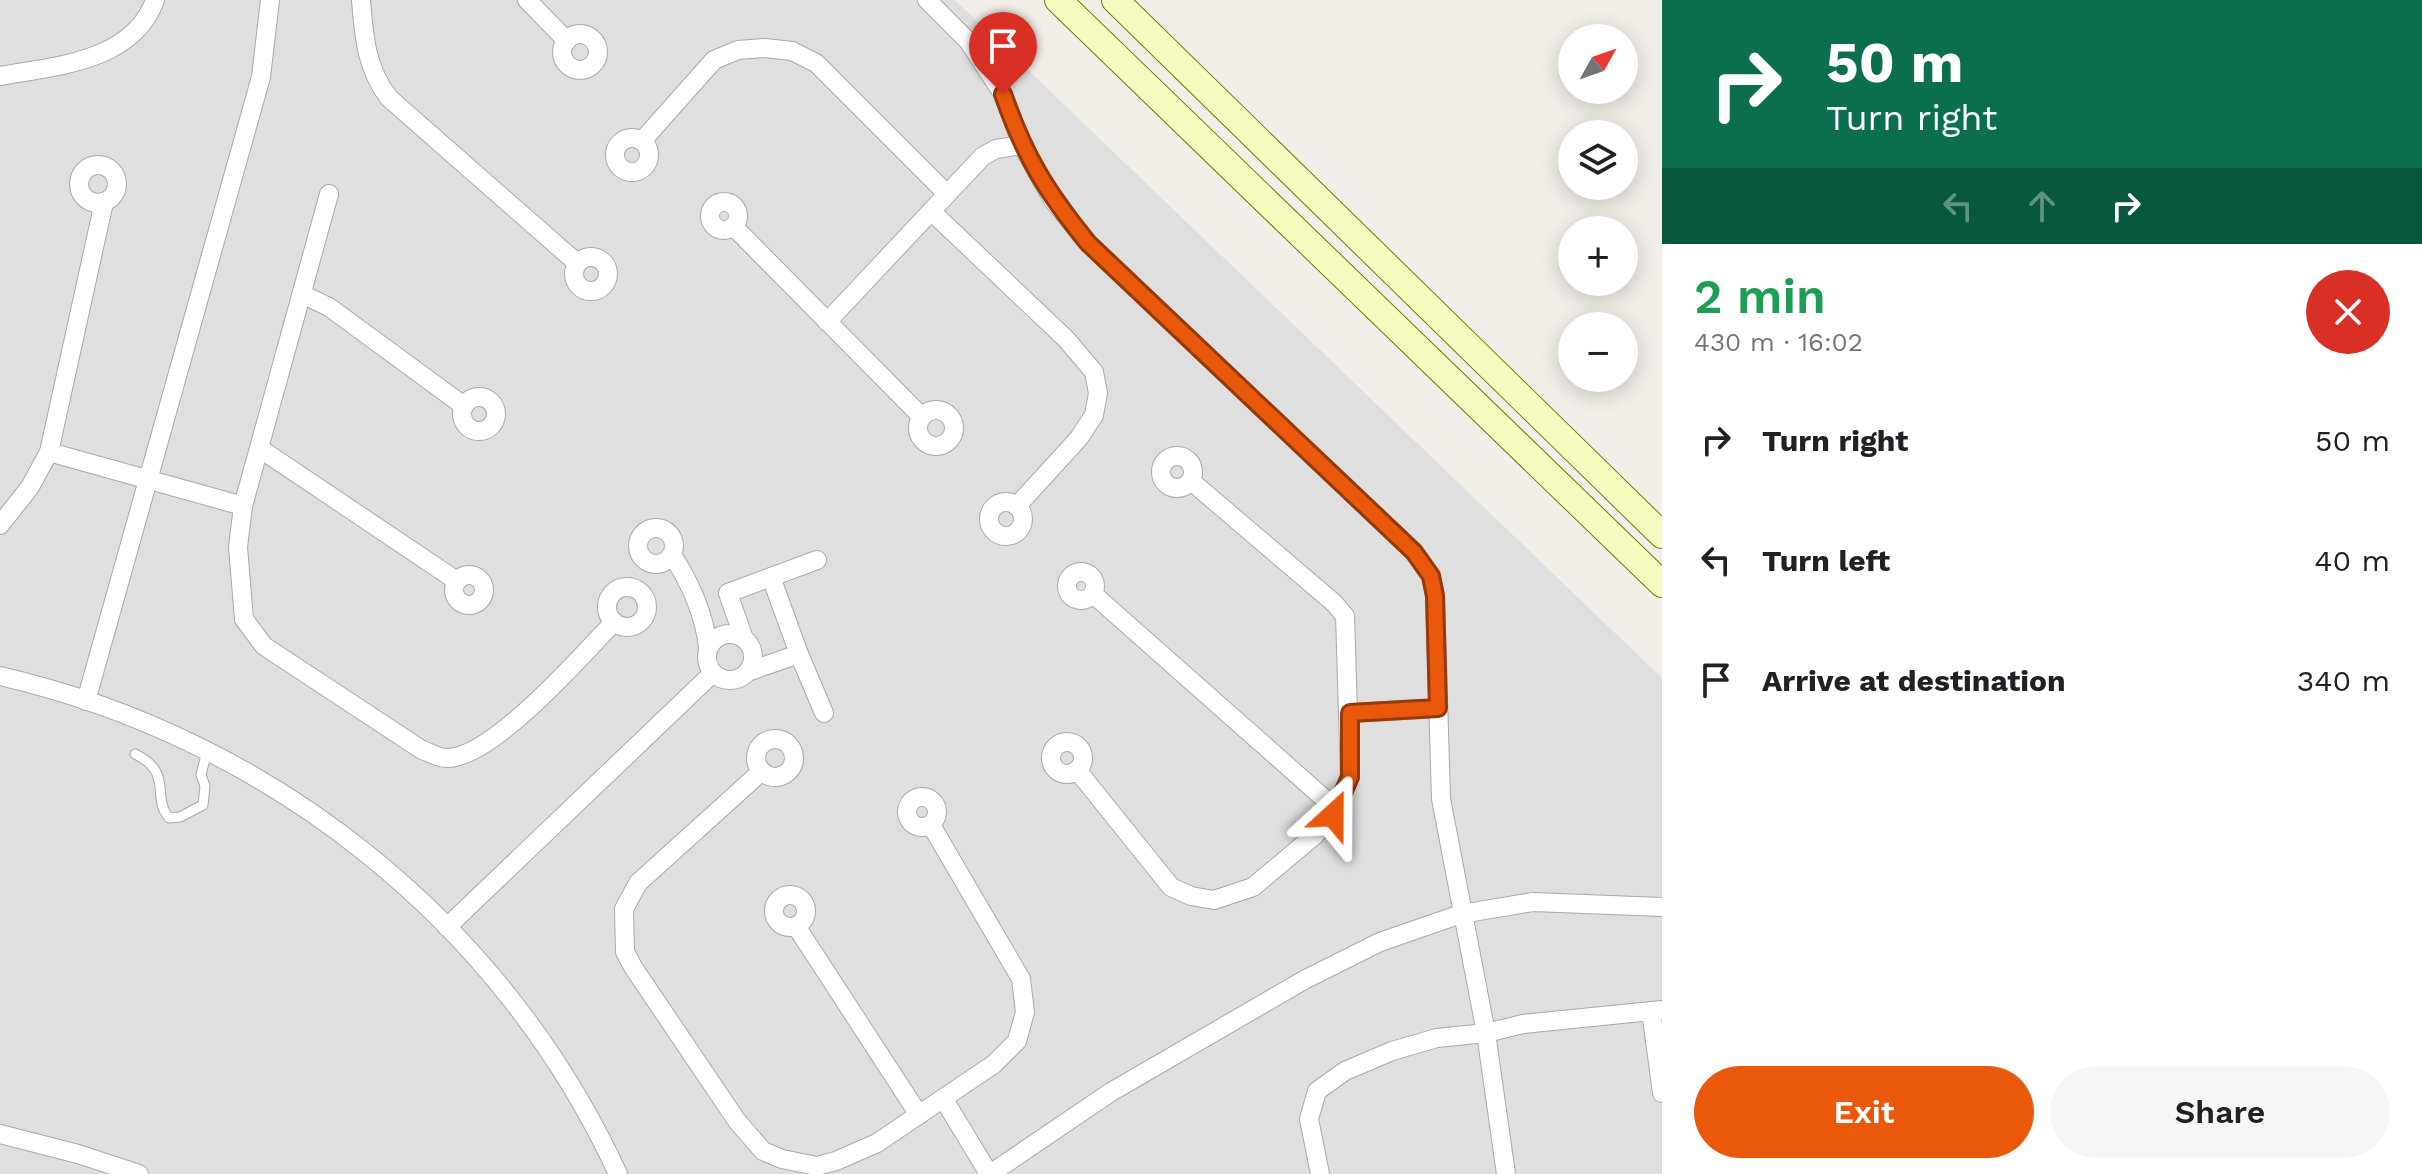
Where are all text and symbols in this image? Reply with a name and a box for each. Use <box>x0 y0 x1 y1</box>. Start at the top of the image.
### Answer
pin <box>969 12 1037 94</box>
icon: arrive <box>981 24 1025 68</box>
north arrow <box>1558 24 1638 104</box>
map controls <box>1558 24 1638 392</box>
text: 50 m <box>1826 30 1963 96</box>
icon: right <box>1694 32 1798 136</box>
text: Turn right <box>1826 97 1997 139</box>
button: layers <box>1558 120 1638 200</box>
icon: left <box>1936 184 1980 228</box>
icon: ahead <box>2020 184 2064 228</box>
icon: right <box>2104 184 2148 228</box>
button: + <box>1558 216 1638 296</box>
text: 2 min <box>1694 268 1826 325</box>
button: close <box>2306 270 2390 354</box>
button: − <box>1558 312 1638 392</box>
text: 430 m · 16:02 <box>1694 327 1863 357</box>
icon: right <box>1694 418 1738 462</box>
text: Turn right <box>1762 423 1908 458</box>
text: 50 m <box>2315 423 2390 458</box>
icon: left <box>1694 538 1738 582</box>
text: Turn left <box>1762 543 1890 578</box>
text: 40 m <box>2314 543 2390 578</box>
icon: arrive <box>1694 658 1738 702</box>
text: Arrive at destination <box>1762 663 2066 698</box>
text: 340 m <box>2297 663 2390 698</box>
position arrow <box>1291 773 1375 857</box>
button: Exit <box>1694 1066 2034 1158</box>
button: Share <box>2050 1066 2390 1158</box>

